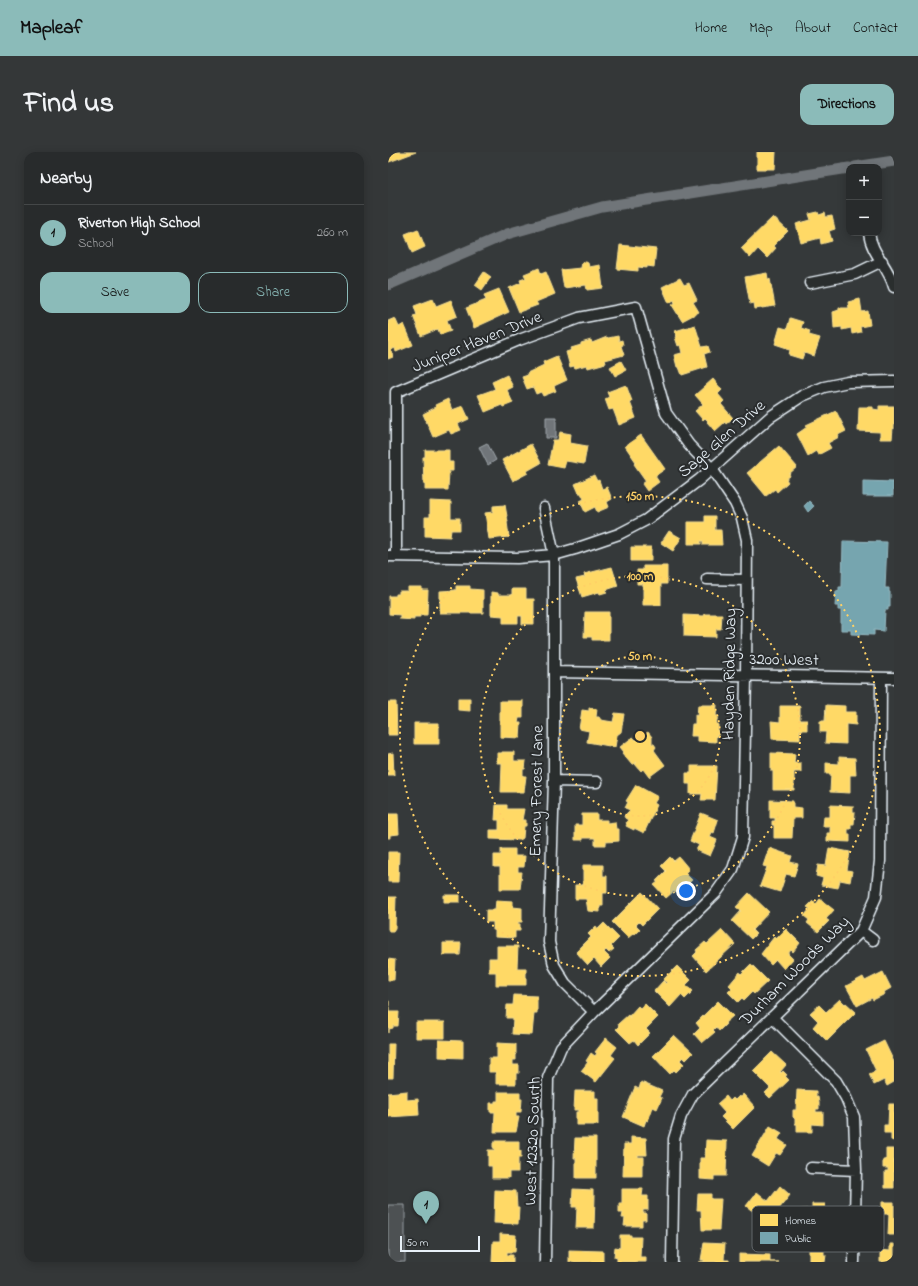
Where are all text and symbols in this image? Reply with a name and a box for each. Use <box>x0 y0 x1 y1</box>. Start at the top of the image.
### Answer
text: Mapleaf <box>20 15 82 42</box>
text: Home <box>695 18 727 39</box>
text: Map <box>749 18 773 39</box>
text: About <box>795 18 831 39</box>
text: Contact <box>853 18 898 39</box>
text: Find us <box>24 84 114 125</box>
button: Directions <box>800 84 894 125</box>
map controls <box>846 164 882 236</box>
button: + <box>846 164 882 200</box>
text: Nearby <box>40 166 92 191</box>
button: − <box>846 200 882 236</box>
text: Riverton High School <box>78 212 200 234</box>
text: 1 <box>51 223 55 242</box>
text: 260 m <box>317 223 348 242</box>
text: School <box>78 234 114 253</box>
button: Save <box>40 272 190 313</box>
button: Share <box>198 272 348 313</box>
street label: Juniper Haven Drive <box>408 304 546 379</box>
street label: Sage Glen Drive <box>673 394 773 486</box>
text: 150 m <box>626 488 655 506</box>
text: 100 m <box>627 568 654 586</box>
street label: Hayden Ridge Way <box>716 608 746 740</box>
street label: 3200 West <box>749 647 819 673</box>
text: 50 m <box>628 648 653 666</box>
street label: Emery Forest Lane <box>523 725 552 857</box>
centre of rings <box>633 729 647 743</box>
your location <box>676 881 696 901</box>
street label: Durham Woods Way <box>733 910 857 1033</box>
street label: West 12320 Sourth <box>518 1076 548 1206</box>
pin: 1 <box>413 1191 439 1224</box>
legend <box>752 1206 884 1252</box>
text: Homes <box>785 1213 817 1229</box>
text: Public <box>785 1231 811 1247</box>
scale bar <box>400 1234 480 1253</box>
text: 50 m <box>406 1235 428 1251</box>

